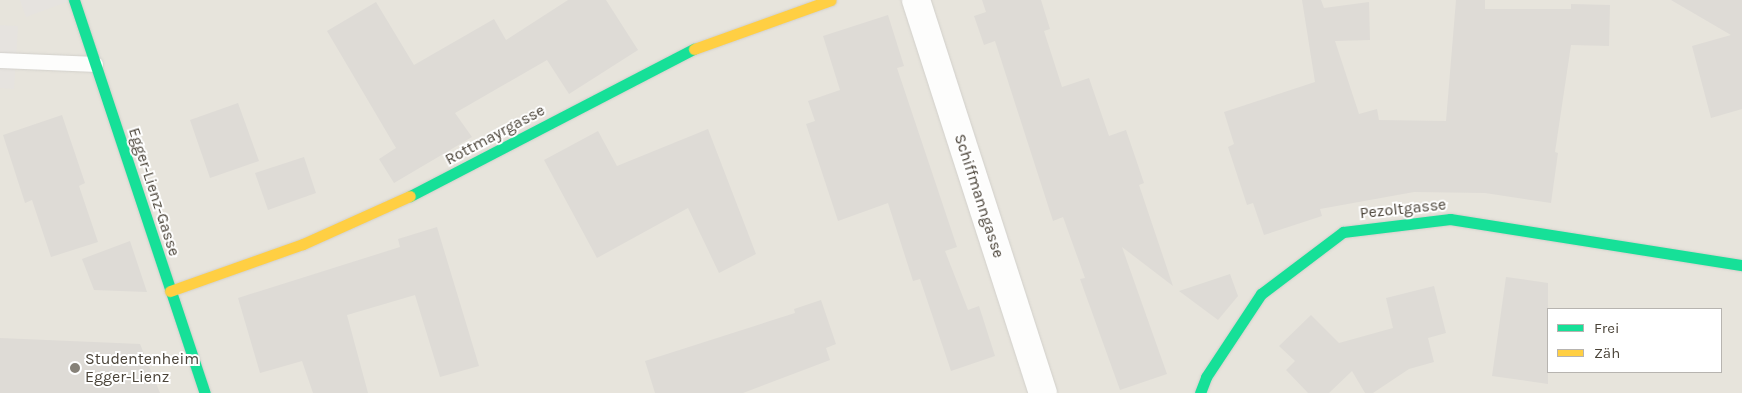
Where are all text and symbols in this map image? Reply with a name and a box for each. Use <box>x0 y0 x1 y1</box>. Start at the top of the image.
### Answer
street label: Rottmayrgasse <box>442 101 548 169</box>
street label: Egger-Lienz-Gasse <box>124 125 184 259</box>
street label: Schiffmanngasse <box>950 132 1008 260</box>
street label: Pezoltgasse <box>1359 195 1447 223</box>
legend <box>1547 308 1722 373</box>
text: Frei <box>1594 319 1619 337</box>
text: Zäh <box>1594 344 1620 362</box>
place label: Studentenheim Egger-Lienz <box>85 349 199 387</box>
marker: Studentenheim Egger-Lienz <box>69 362 81 374</box>

